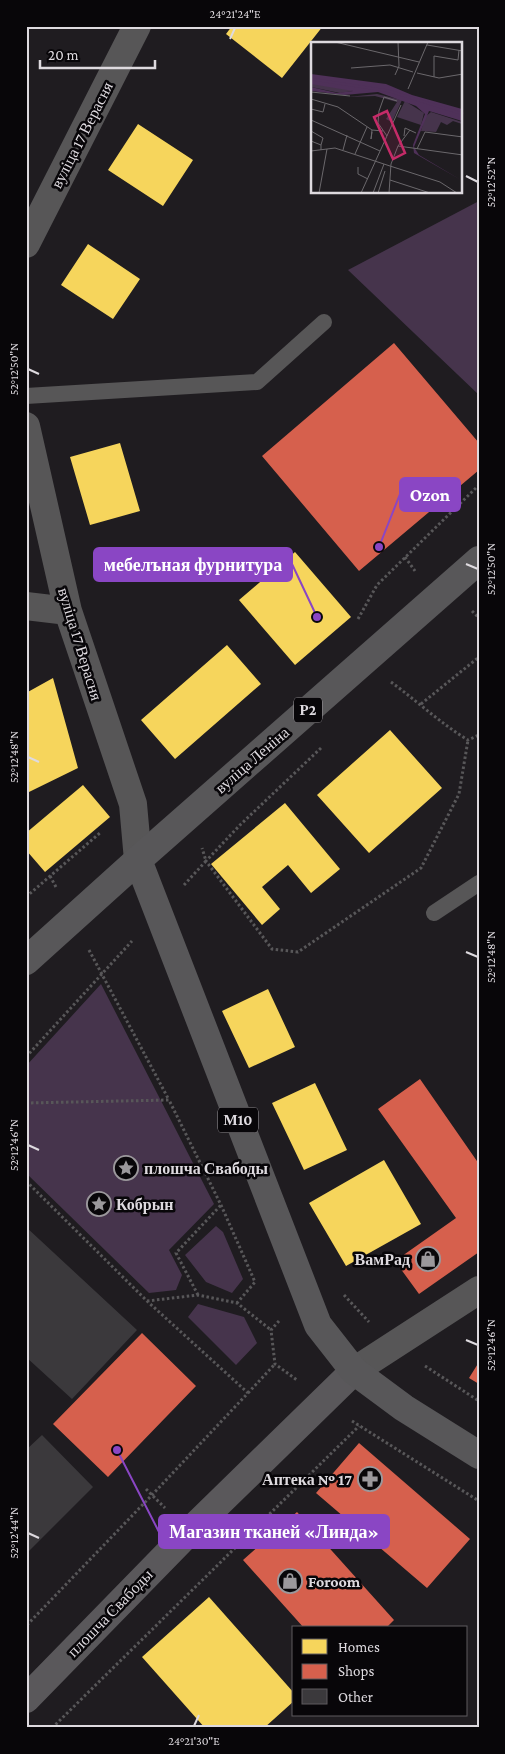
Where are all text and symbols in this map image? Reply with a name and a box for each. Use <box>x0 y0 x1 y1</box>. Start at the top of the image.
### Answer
text: 24°21'24"E <box>210 7 261 21</box>
scale bar <box>40 38 155 70</box>
inset map <box>311 42 462 194</box>
text: 20 m <box>48 47 79 63</box>
street label: вуліца 17 Верасня <box>48 78 117 191</box>
text: 52°12'52"N <box>484 156 498 207</box>
text: 52°12'50"N <box>7 343 21 395</box>
callout: Ozon <box>400 478 460 511</box>
text: Ozon <box>410 485 451 505</box>
text: 52°12'50"N <box>484 543 498 595</box>
callout: мебелъная фурнитура <box>94 548 292 581</box>
text: мебелъная фурнитура <box>104 555 282 575</box>
street label: вуліца 17 Верасня <box>54 586 105 703</box>
road number: Р2 <box>294 698 322 722</box>
street label: вуліца Леніна <box>212 723 293 797</box>
text: 52°12'48"N <box>7 731 21 783</box>
text: 52°12'48"N <box>484 931 498 983</box>
road number: М10 <box>218 1108 258 1132</box>
text: 52°12'46"N <box>7 1119 21 1171</box>
place icon: плошча Свабоды <box>113 1155 139 1181</box>
place label: плошча Свабоды <box>144 1160 268 1177</box>
place icon: Кобрын <box>86 1191 112 1217</box>
place label: Кобрын <box>116 1196 173 1214</box>
shop icon: ВамРад <box>415 1246 441 1272</box>
place label: ВамРад <box>355 1251 410 1268</box>
text: 52°12'46"N <box>484 1319 498 1371</box>
pharmacy icon: Аптека № 17 <box>357 1466 383 1492</box>
place label: Аптека № 17 <box>262 1471 352 1488</box>
text: 52°12'44"N <box>7 1507 21 1559</box>
callout: Магазин тканей «Линда» <box>159 1515 389 1548</box>
text: Магазин тканей «Линда» <box>169 1522 379 1542</box>
street label: плошча Свабоды <box>64 1566 157 1661</box>
shop icon: Foroom <box>277 1568 303 1594</box>
place label: Foroom <box>308 1573 361 1590</box>
legend <box>292 1626 468 1716</box>
text: Homes <box>338 1639 380 1655</box>
text: Shops <box>338 1663 374 1680</box>
text: Other <box>338 1689 374 1705</box>
text: 24°21'30"E <box>168 1734 220 1748</box>

